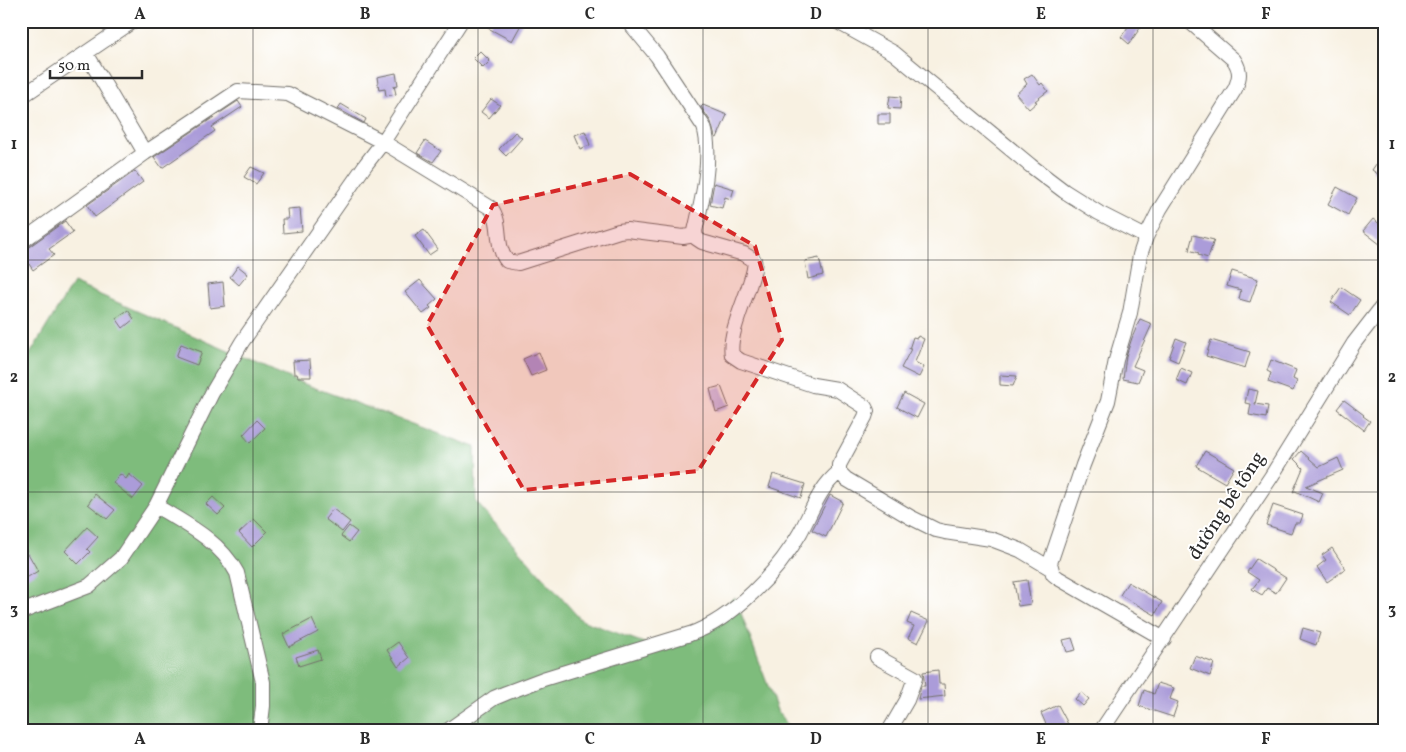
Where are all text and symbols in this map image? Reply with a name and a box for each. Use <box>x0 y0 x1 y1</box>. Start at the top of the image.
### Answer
text: A <box>134 4 146 26</box>
text: B <box>360 4 371 26</box>
text: C <box>585 4 595 26</box>
text: D <box>810 4 822 26</box>
text: E <box>1036 4 1046 26</box>
text: F <box>1261 4 1271 26</box>
scale bar <box>50 48 142 80</box>
text: 50 m <box>58 56 90 77</box>
text: 1 <box>11 134 17 156</box>
text: 1 <box>1389 134 1395 156</box>
text: 2 <box>10 367 18 389</box>
text: 2 <box>1388 367 1396 389</box>
street label: đường bê tông <box>1181 446 1273 566</box>
text: 3 <box>10 599 18 621</box>
text: 3 <box>1388 599 1396 621</box>
text: A <box>134 729 146 751</box>
text: B <box>360 729 371 751</box>
text: C <box>585 729 595 751</box>
text: D <box>810 729 822 751</box>
text: E <box>1036 729 1046 751</box>
text: F <box>1261 729 1271 751</box>

